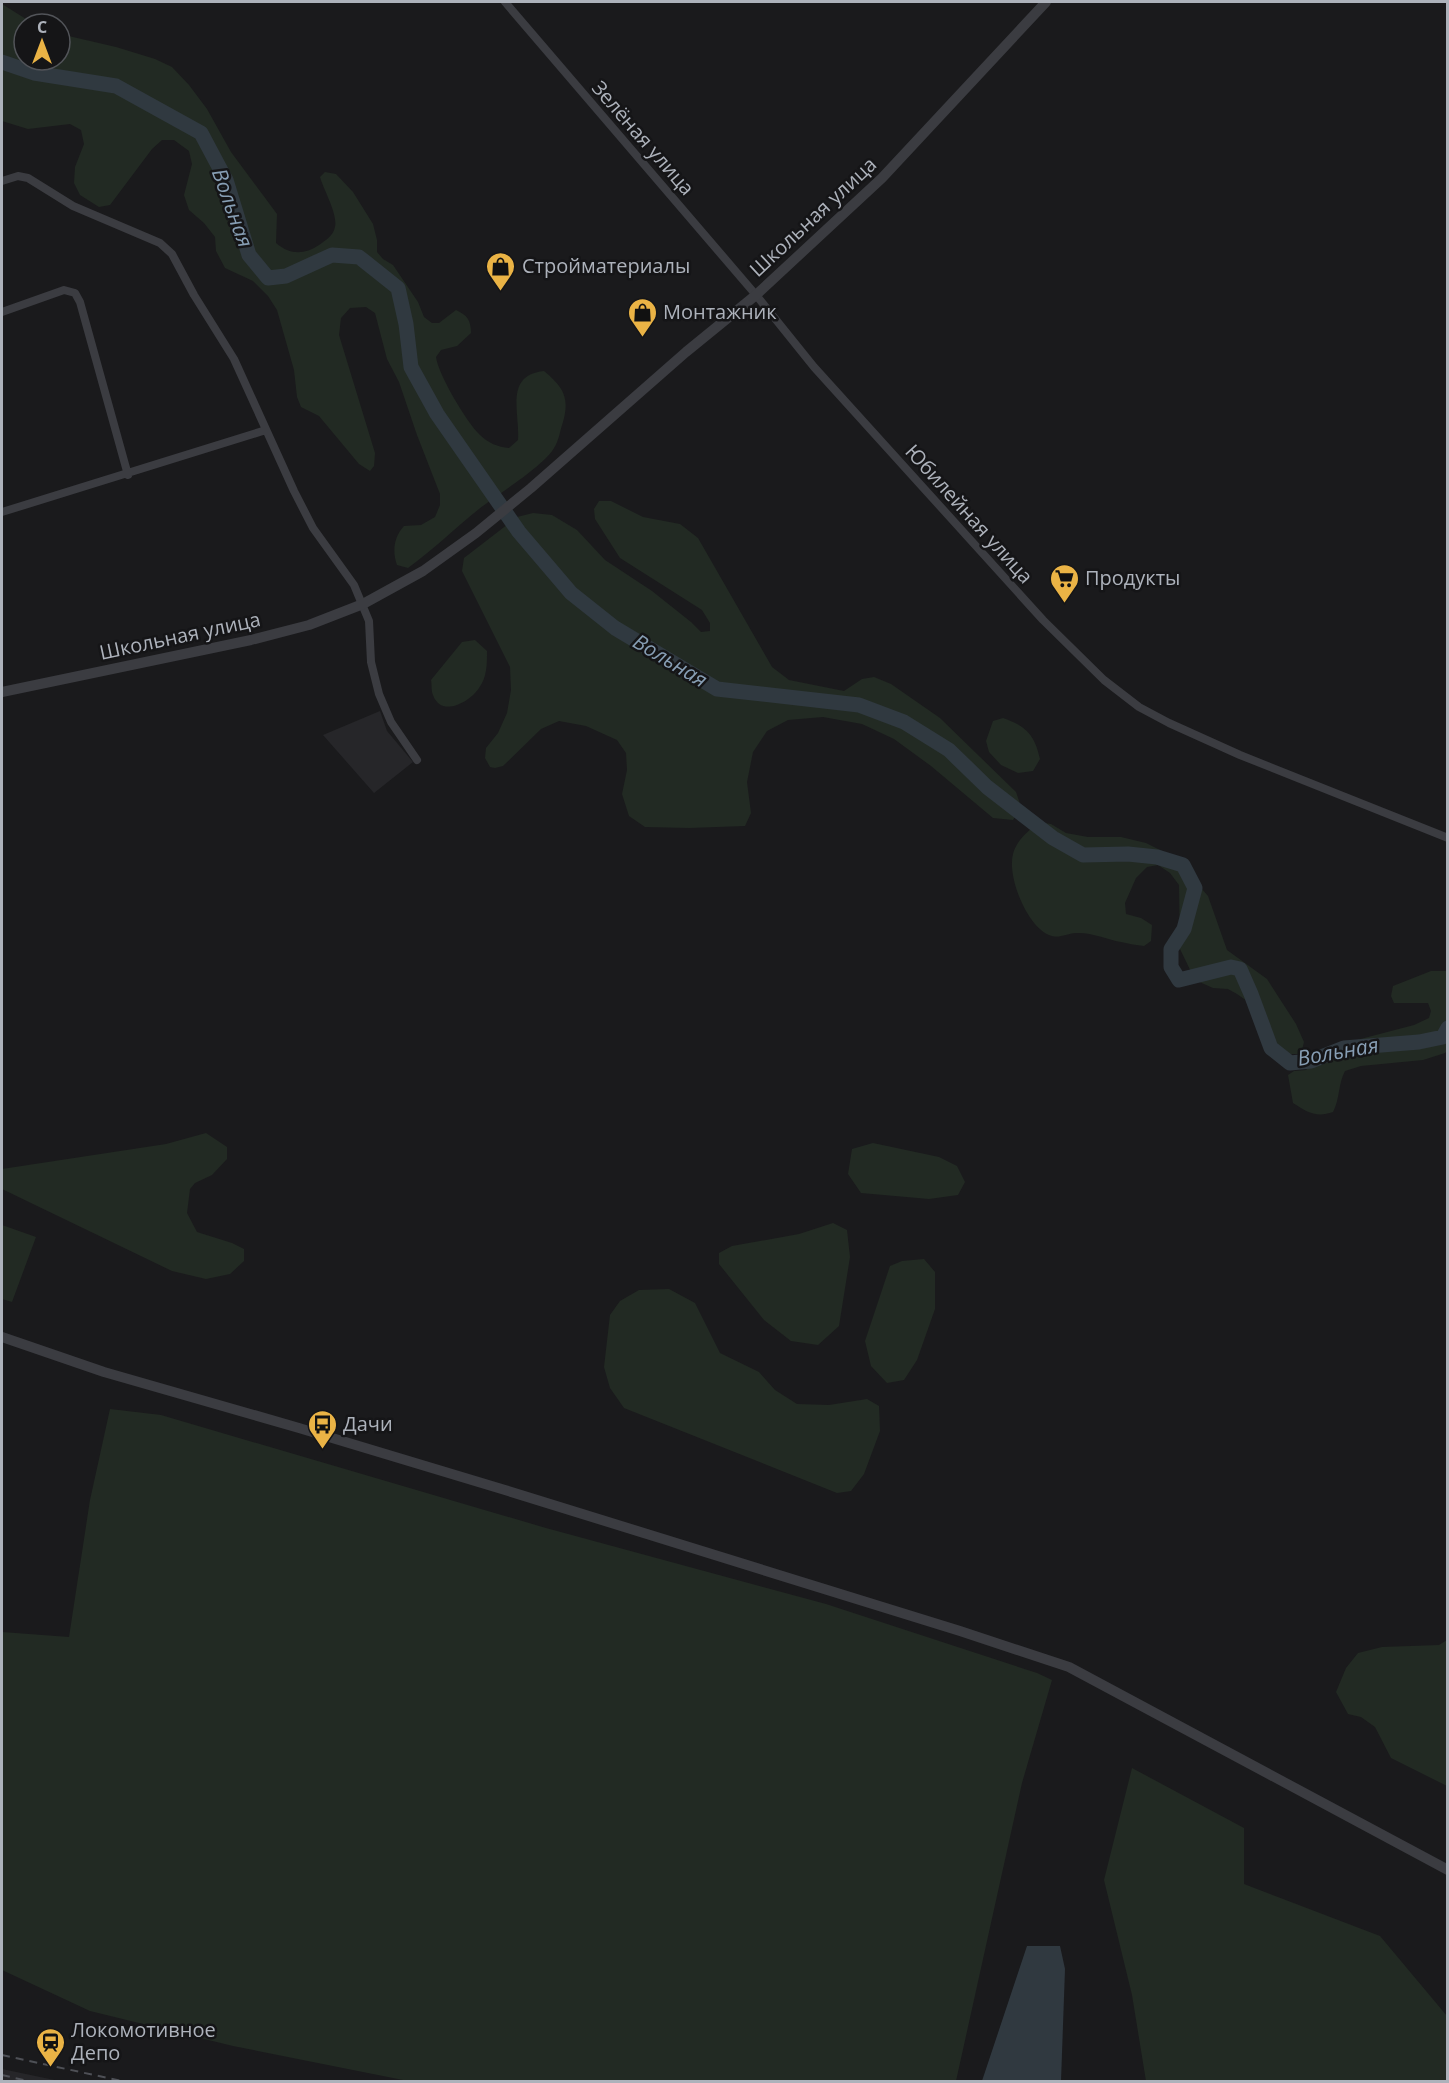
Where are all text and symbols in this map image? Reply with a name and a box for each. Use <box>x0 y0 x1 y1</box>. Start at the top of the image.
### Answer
north arrow <box>12 12 72 72</box>
text: С <box>37 16 47 38</box>
street label: Зелёная улица <box>586 75 701 201</box>
street label: Школьная улица <box>743 151 882 282</box>
water label: Вольная <box>206 164 260 251</box>
shop icon: Стройматериалы <box>485 250 517 292</box>
place label: Стройматериалы <box>522 252 690 279</box>
shop icon: Монтажник <box>626 296 658 338</box>
place label: Монтажник <box>663 298 777 325</box>
street label: Юбилейная улица <box>900 438 1039 589</box>
supermarket icon: Продукты <box>1048 562 1080 604</box>
place label: Продукты <box>1085 564 1180 591</box>
street label: Школьная улица <box>97 605 263 666</box>
water label: Вольная <box>628 627 713 693</box>
water label: Вольная <box>1295 1030 1381 1072</box>
bus stop icon: Дачи <box>306 1408 338 1450</box>
place label: Дачи <box>343 1410 393 1437</box>
place label: Локомотивное Депо <box>71 2016 216 2066</box>
station icon: Локомотивное Депо <box>34 2026 66 2068</box>

